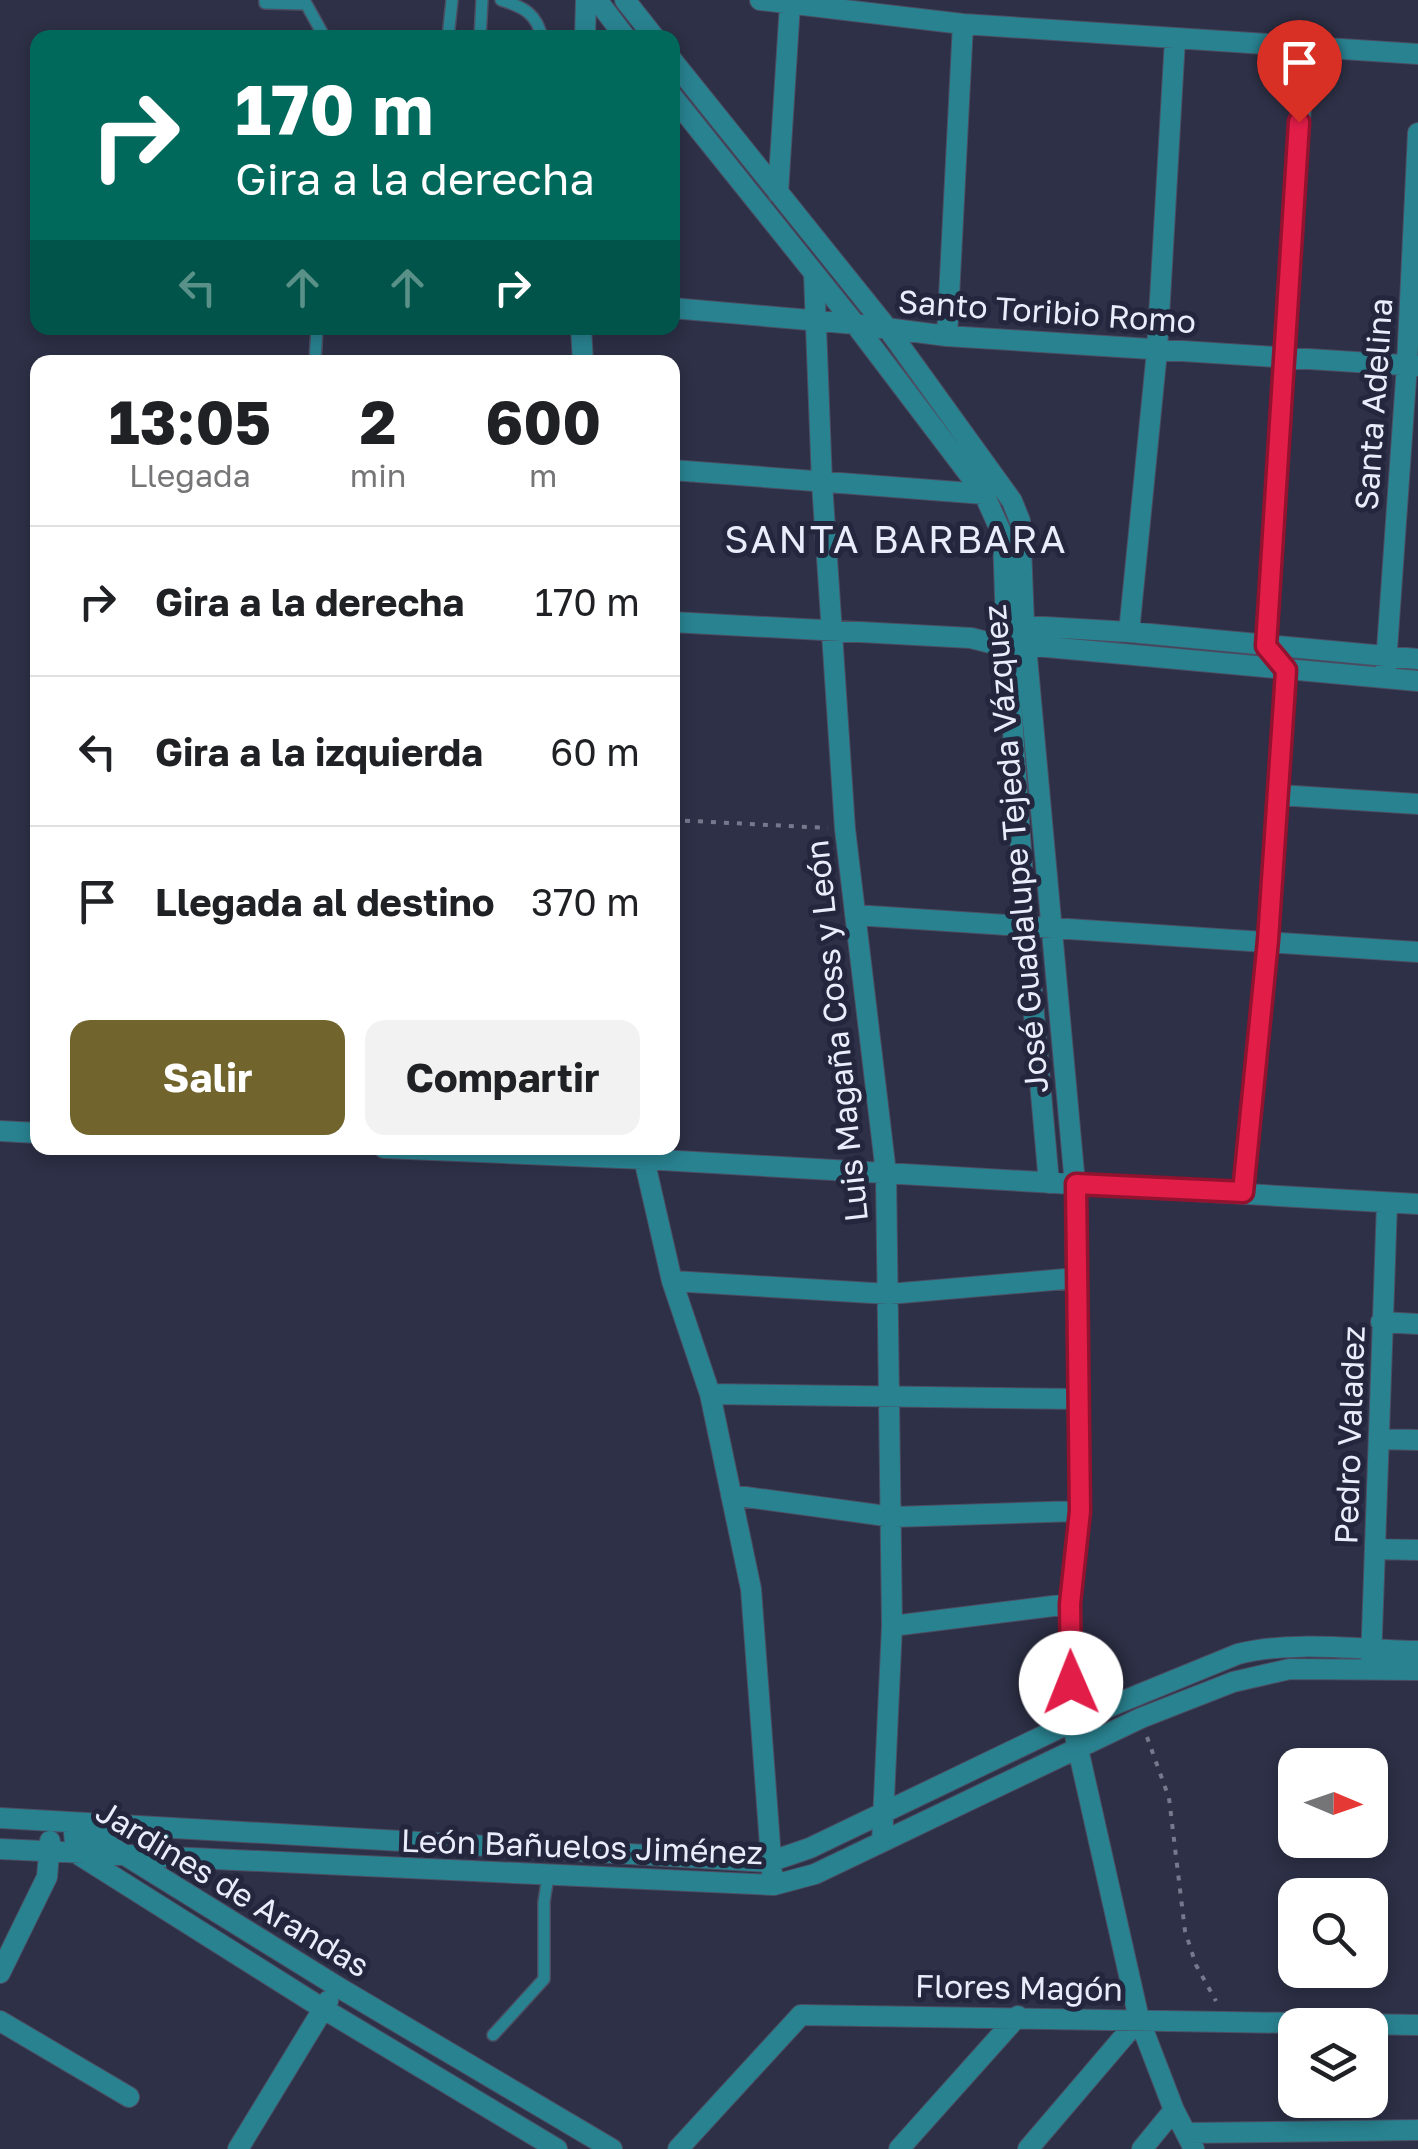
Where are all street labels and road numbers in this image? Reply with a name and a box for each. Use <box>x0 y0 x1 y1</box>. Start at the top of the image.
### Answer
street label: Santo Toribio Romo <box>897 282 1197 340</box>
street label: Santa Adelina <box>1347 297 1399 511</box>
street label: José Guadalupe Tejeda Vázquez <box>975 603 1055 1095</box>
street label: Luis Magaña Coss y León <box>797 838 875 1224</box>
street label: Pedro Valadez <box>1326 1325 1372 1545</box>
street label: Jardines de Arandas <box>90 1791 376 1985</box>
street label: León Bañuelos Jiménez <box>400 1821 764 1871</box>
street label: Flores Magón <box>915 1966 1123 2008</box>

